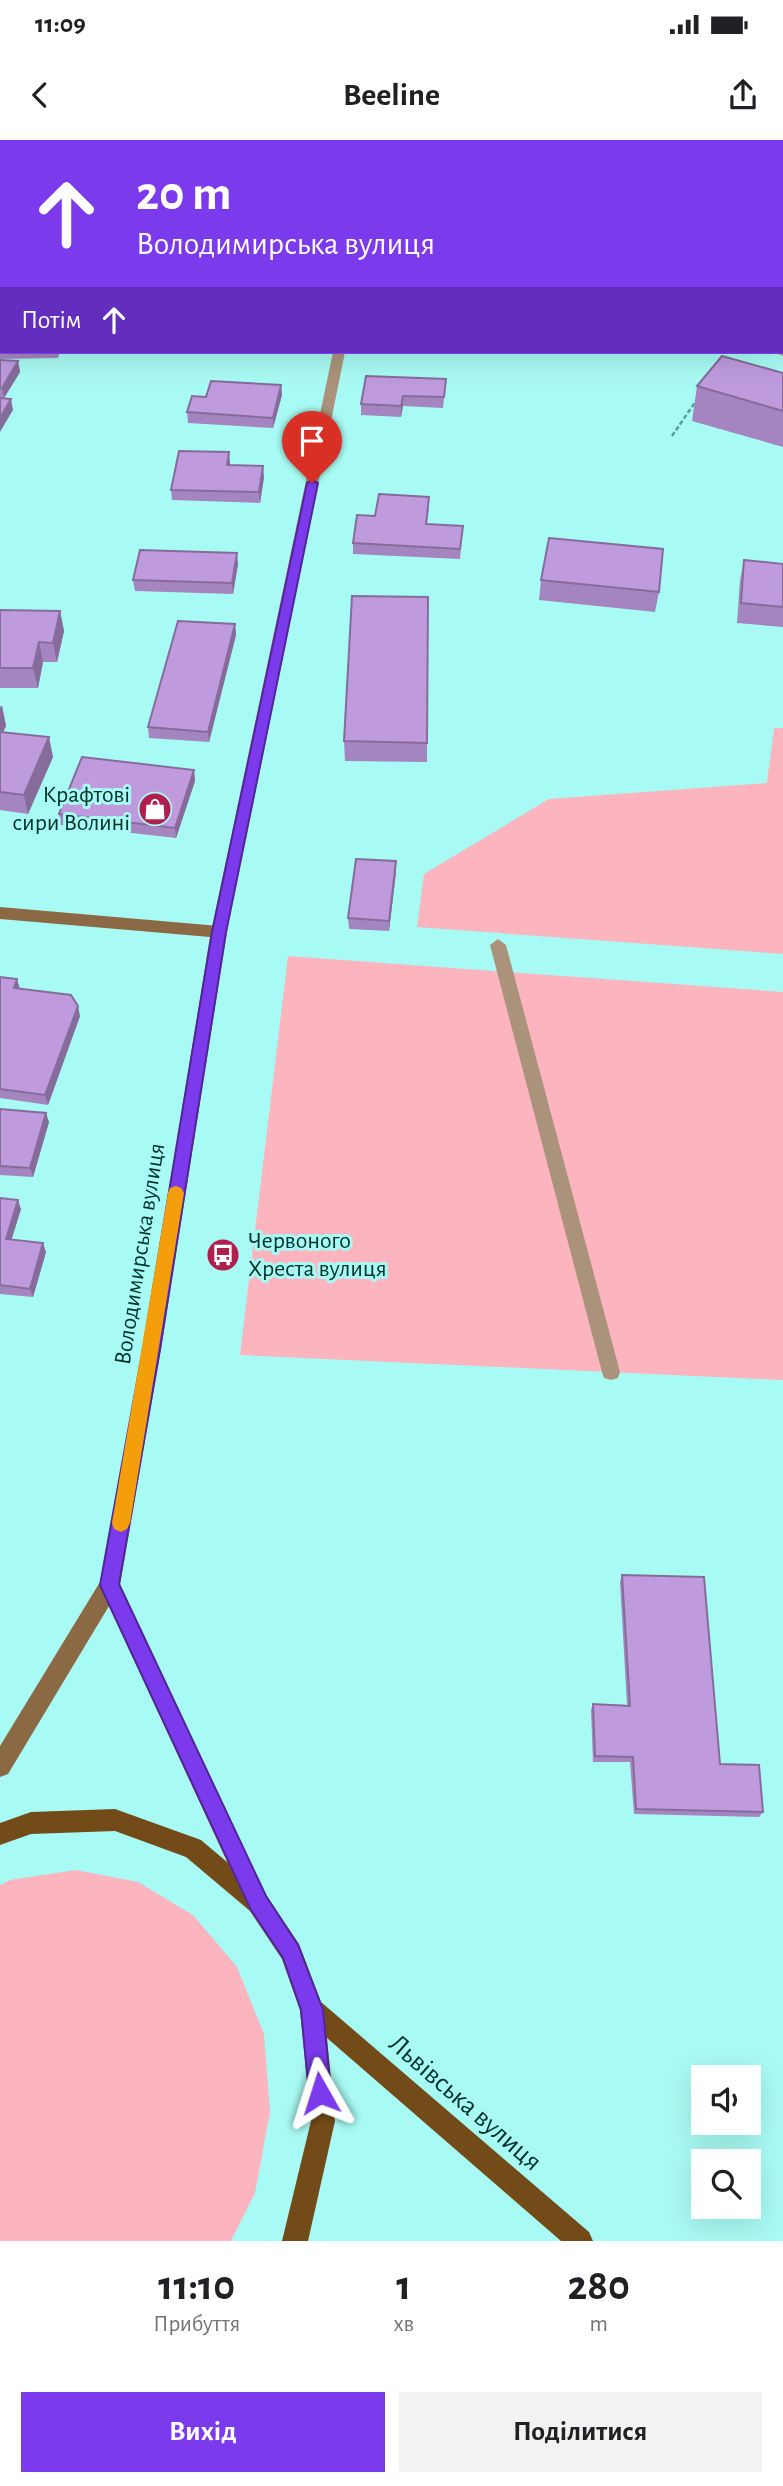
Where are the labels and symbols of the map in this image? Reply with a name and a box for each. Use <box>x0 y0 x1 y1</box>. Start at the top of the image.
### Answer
pin <box>282 411 342 483</box>
place label: Крафтові сири Волині <box>13 783 130 835</box>
shop icon: Крафтові сири Волині <box>136 790 174 828</box>
street label: Володимирська вулиця <box>111 1141 169 1367</box>
place label: Червоного Хреста вулиця <box>248 1229 387 1281</box>
bus stop icon: Червоного Хреста вулиця <box>204 1236 242 1274</box>
street label: Львівська вулиця <box>383 2029 547 2177</box>
position arrow <box>283 2056 357 2130</box>

